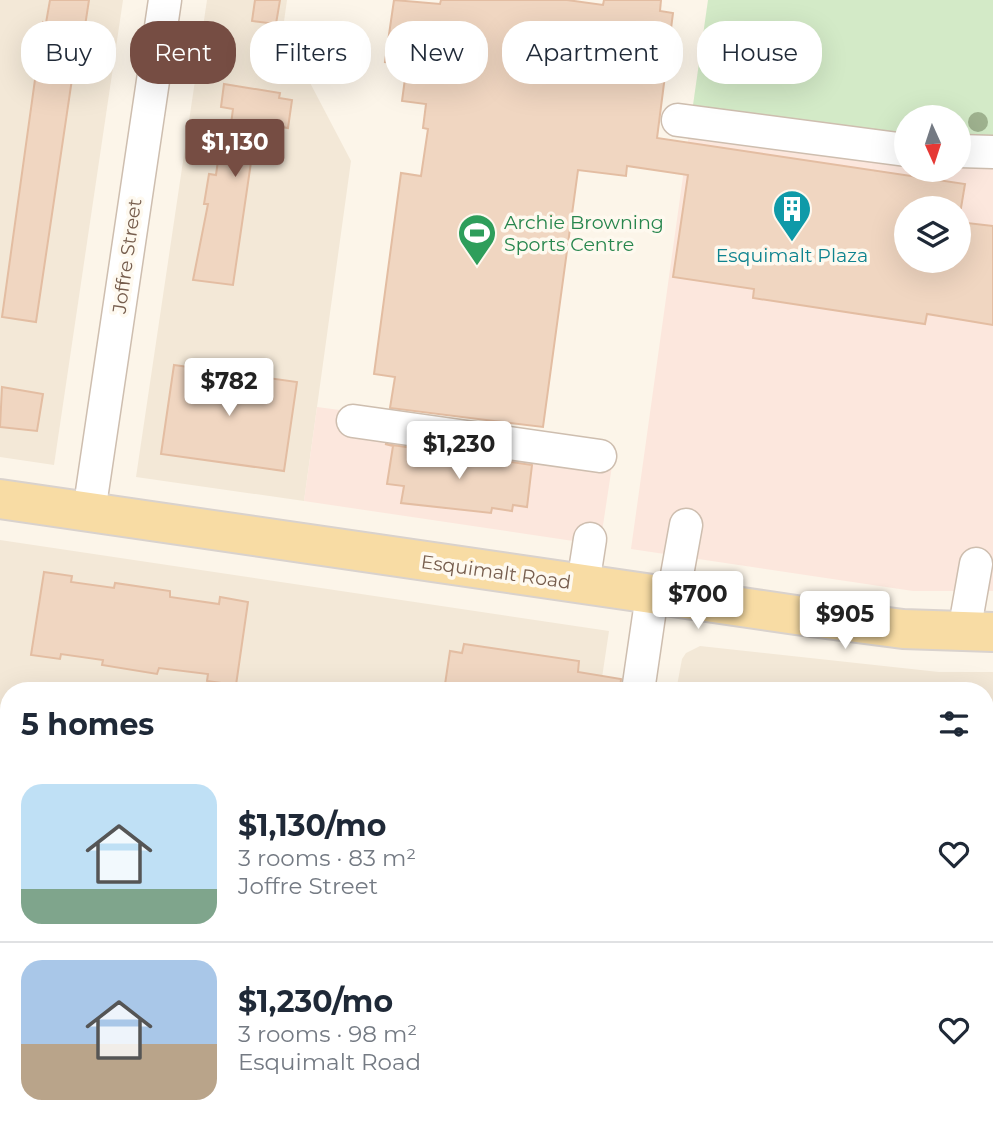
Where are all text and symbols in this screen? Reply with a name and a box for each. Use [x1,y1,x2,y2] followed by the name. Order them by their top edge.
[21,21,116,84] chip: Buy
[130,21,236,84] chip: Rent
[250,21,371,84] chip: Filters
[385,21,488,84] chip: New
[502,21,683,84] chip: Apartment
[697,21,822,84] chip: House
[894,105,971,182] north arrow
[894,105,971,273] map controls
[178,120,292,179] pin: $1,130
[201,128,269,156] text: $1,130
[771,188,813,243] building icon: Esquimalt Plaza
[894,196,971,273] button: layers
[107,197,146,316] street label: Joffre Street
[504,211,664,256] place label: Archie Browning Sports Centre
[456,212,498,267] sports icon: Archie Browning Sports Centre
[716,244,868,267] place label: Esquimalt Plaza
[188,358,270,418] pin: $782
[200,367,258,395] text: $782
[402,421,516,481] pin: $1,230
[423,430,495,458] text: $1,230
[419,550,573,594] street label: Esquimalt Road
[657,572,739,631] pin: $700
[668,580,728,608] text: $700
[804,592,886,651] pin: $905
[816,600,874,628] text: $905
[935,705,973,743] icon: filters
[21,706,154,743] text: 5 homes
[238,807,386,844] text: $1,130/mo
[77,812,161,896] icon: home
[935,835,973,873] icon: heart
[238,844,416,872] text: 3 rooms · 83 m²
[238,872,378,900] text: Joffre Street
[238,983,393,1020] text: $1,230/mo
[77,988,161,1072] icon: home
[935,1011,973,1049] icon: heart
[238,1020,417,1048] text: 3 rooms · 98 m²
[238,1048,421,1076] text: Esquimalt Road

